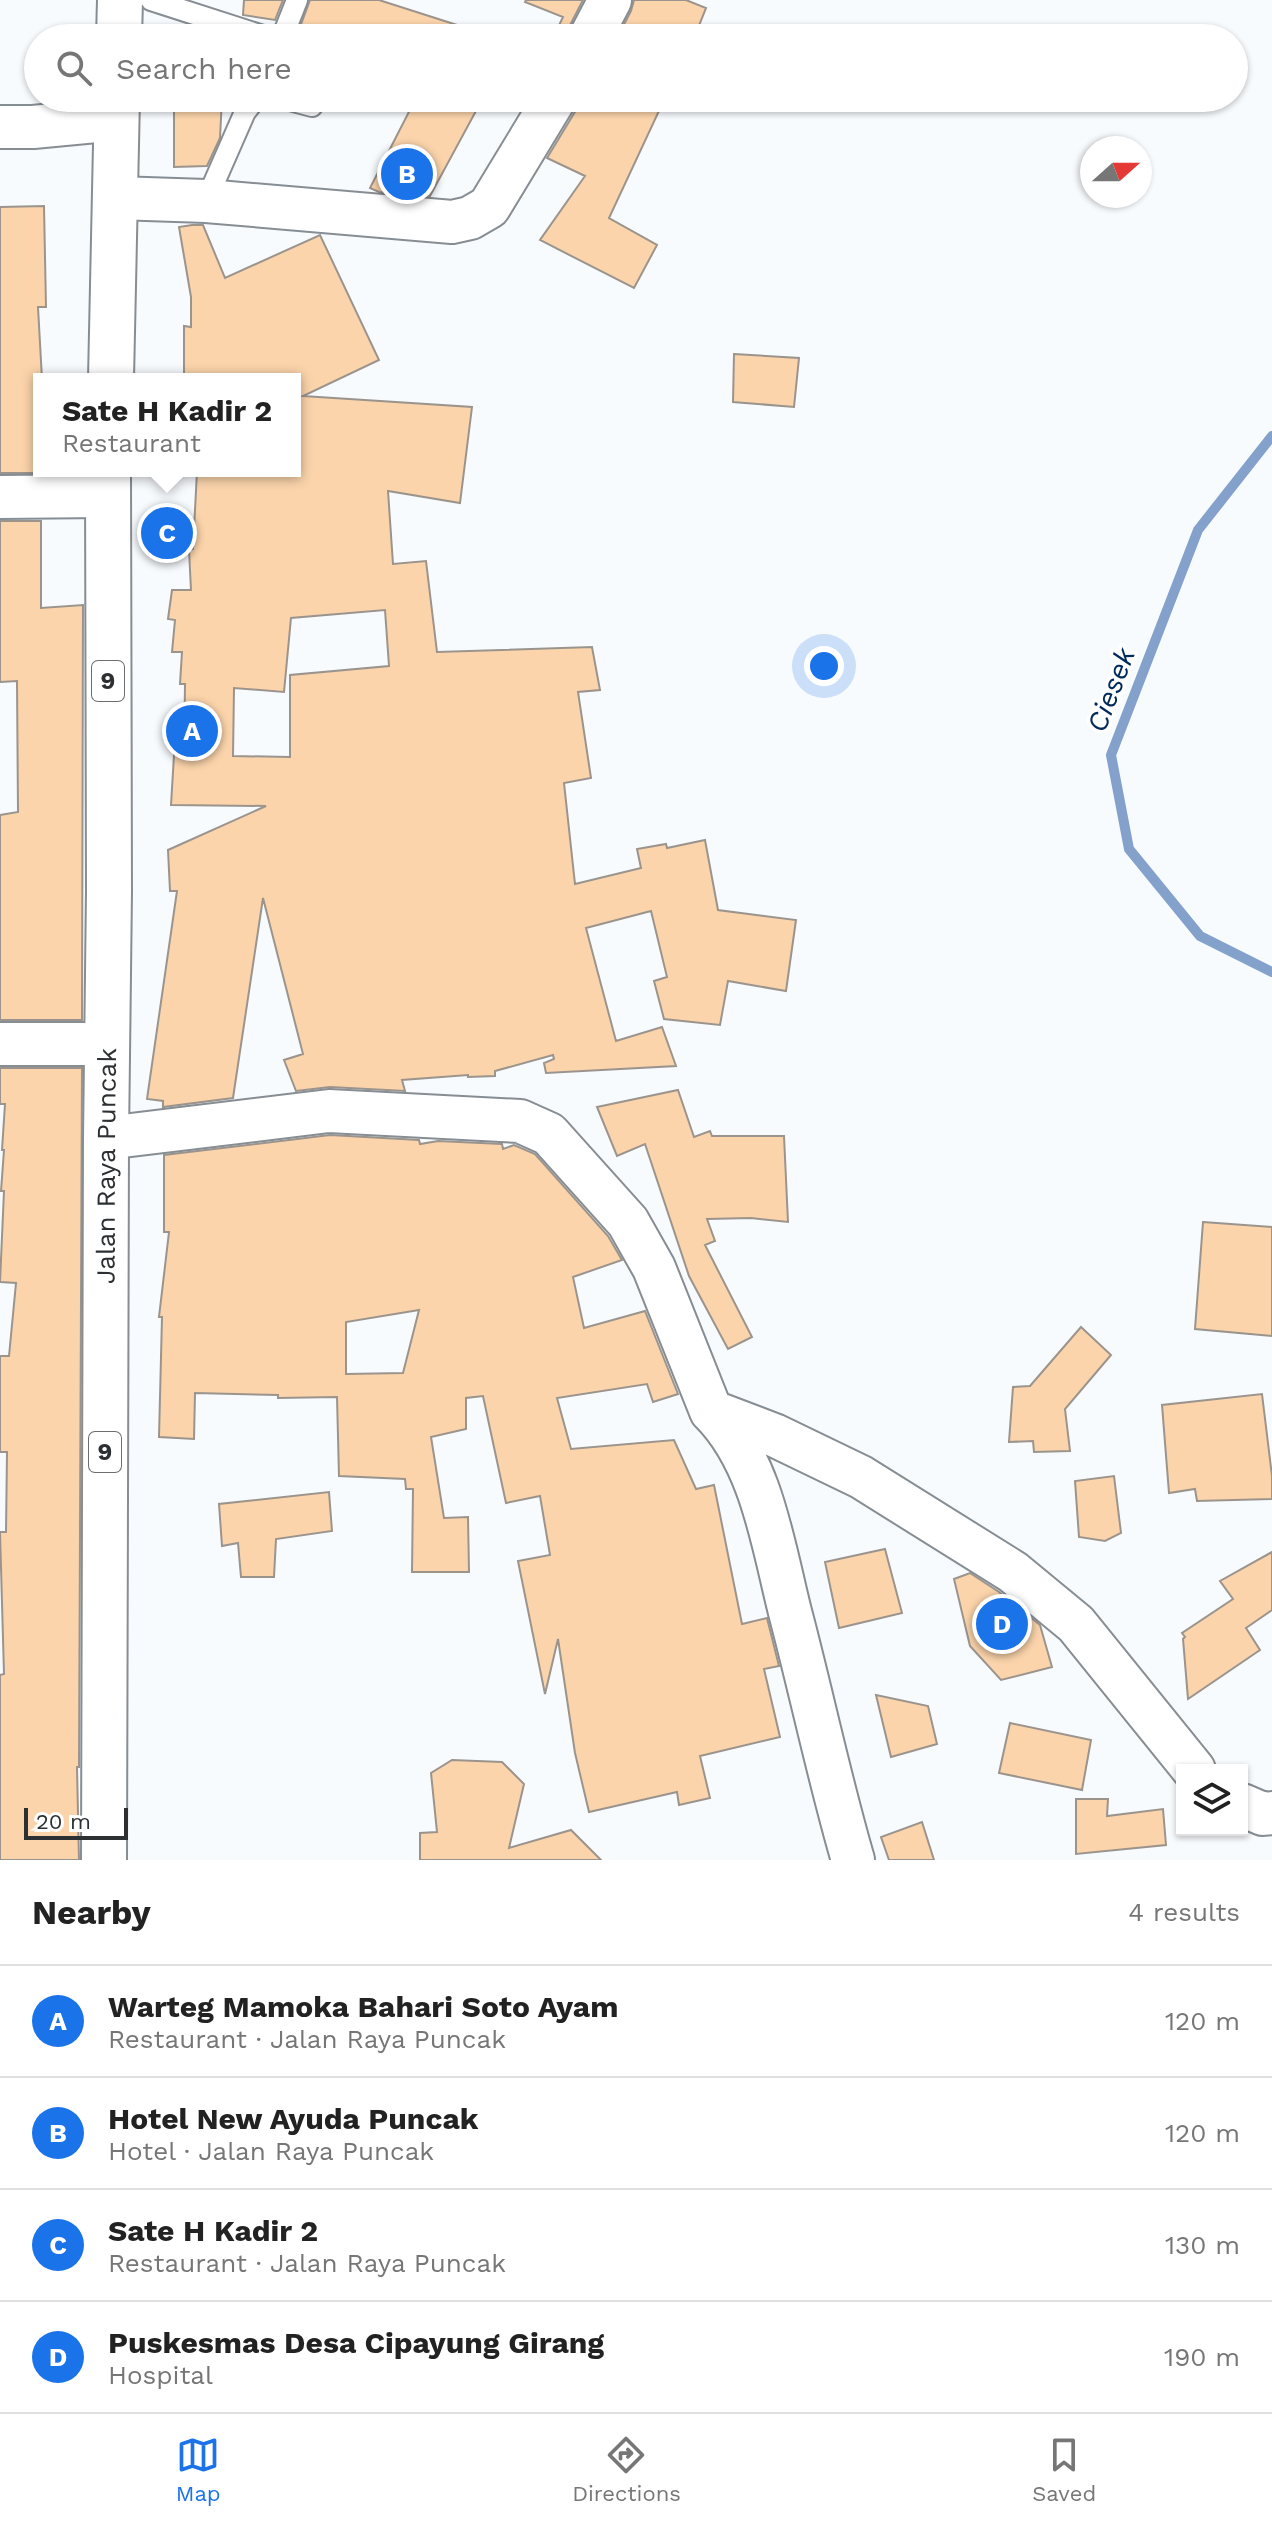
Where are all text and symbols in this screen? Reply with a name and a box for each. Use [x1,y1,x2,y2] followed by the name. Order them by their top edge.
[24,24,1248,112] search box
[52,46,96,90] icon: search
[116,51,292,86] text: Search here
[1080,136,1152,208] north arrow
[381,144,433,204] pin: B
[33,373,301,477] popup
[62,393,272,428] text: Sate H Kadir 2
[62,428,201,458] text: Restaurant
[141,503,193,563] pin: C
[1080,643,1142,737] water label: Ciesek
[804,646,844,686] your location
[92,661,124,701] road number: 9
[166,701,218,761] pin: A
[91,1048,122,1284] street label: Jalan Raya Puncak
[89,1432,121,1472] road number: 9
[976,1594,1028,1654] pin: D
[1176,1764,1248,1836] map controls
[1176,1764,1248,1836] button: layers
[24,1804,128,1840] scale bar
[36,1809,91,1834] text: 20 m
[32,1892,151,1932] text: Nearby
[1128,1897,1240,1927] text: 4 results
[108,1989,618,2024] text: Warteg Mamoka Bahari Soto Ayam
[49,2006,67,2036] text: A
[1165,2006,1240,2036] text: 120 m
[108,2024,506,2054] text: Restaurant · Jalan Raya Puncak
[108,2101,479,2136] text: Hotel New Ayuda Puncak
[49,2118,67,2148] text: B
[1165,2118,1240,2148] text: 120 m
[108,2136,434,2166] text: Hotel · Jalan Raya Puncak
[108,2213,318,2248] text: Sate H Kadir 2
[49,2230,67,2260] text: C
[1165,2230,1240,2260] text: 130 m
[108,2248,506,2278] text: Restaurant · Jalan Raya Puncak
[108,2325,604,2360] text: Puskesmas Desa Cipayung Girang
[49,2342,67,2372] text: D
[1164,2342,1240,2372] text: 190 m
[108,2360,213,2390] text: Hospital
[176,2433,221,2506] tab: Map
[572,2433,681,2506] tab: Directions
[1032,2433,1096,2506] tab: Saved

